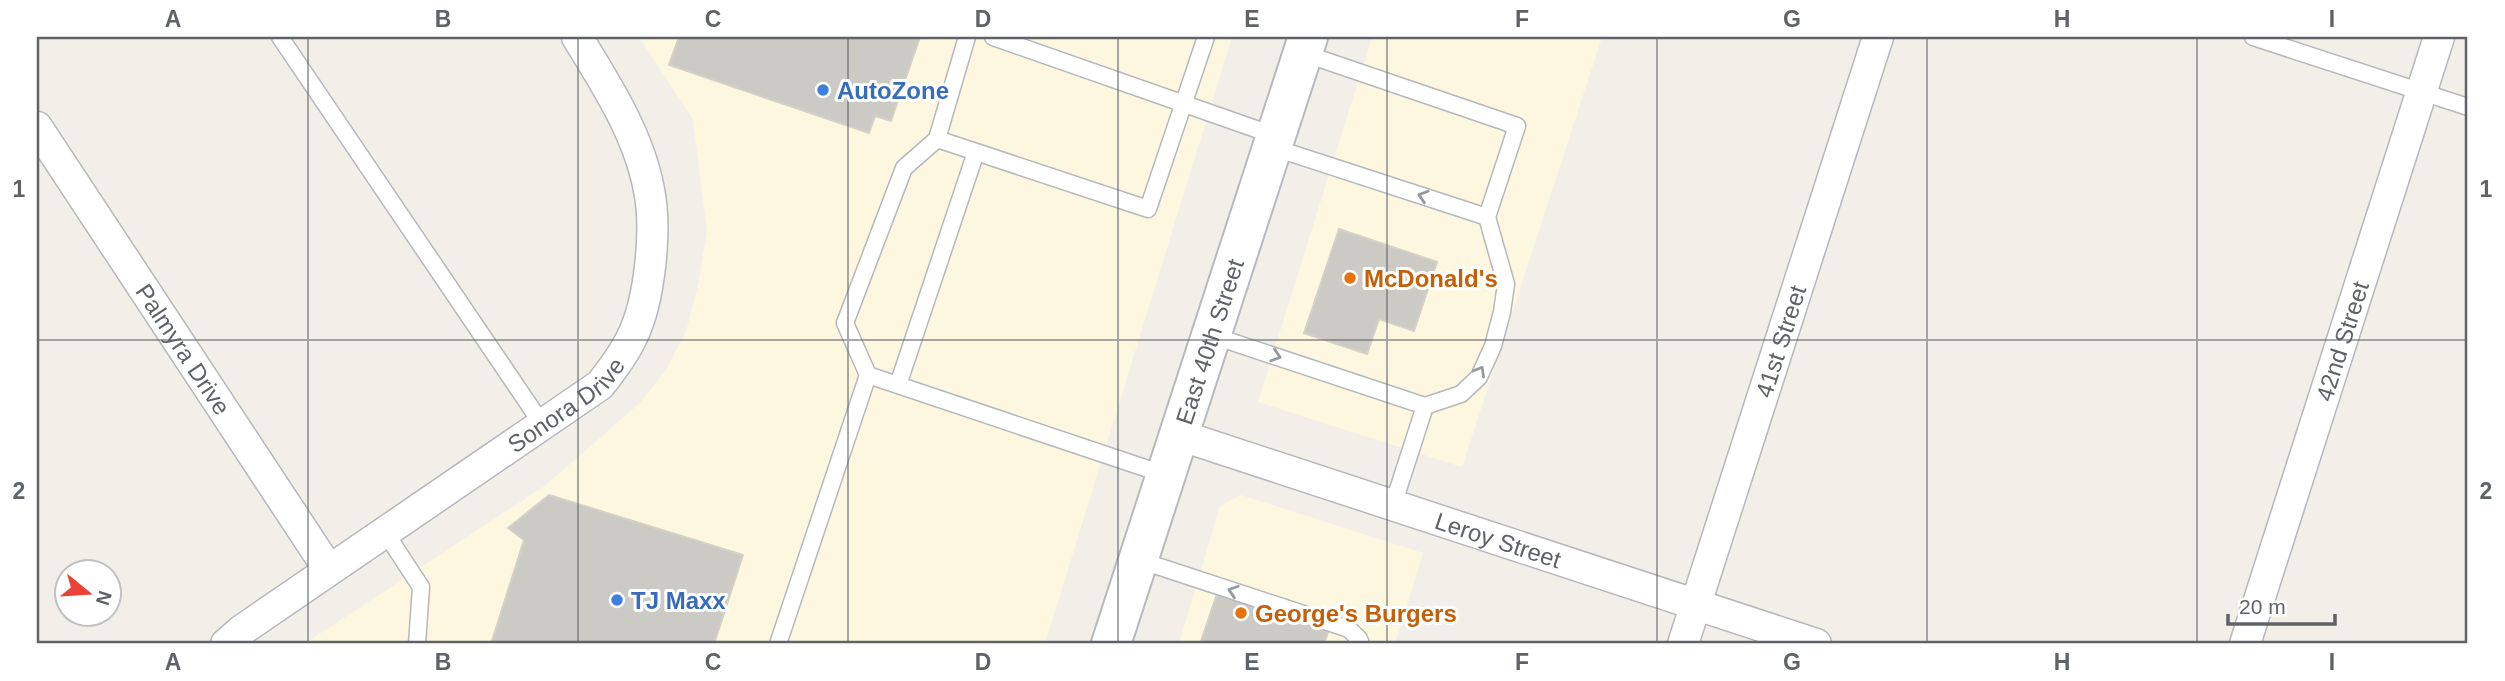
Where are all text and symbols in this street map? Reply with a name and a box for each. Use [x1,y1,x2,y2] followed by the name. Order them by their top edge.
[165,6,181,32] text: A
[435,6,451,32] text: B
[705,6,721,32] text: C
[975,6,991,32] text: D
[1244,6,1260,32] text: E
[1515,6,1529,32] text: F
[1783,6,1801,32] text: G
[2054,6,2070,32] text: H
[2329,6,2335,32] text: I
[837,77,949,104] place label: AutoZone
[815,82,831,98] marker: AutoZone
[13,176,26,202] text: 1
[2480,176,2493,202] text: 1
[1417,190,1429,204] one-way arrow
[1170,255,1249,428] street label: East 40th Street
[1364,265,1498,292] place label: McDonald's
[1342,270,1358,286] marker: McDonald's
[2310,278,2374,404] street label: 42nd Street
[131,279,236,419] street label: Palmyra Drive
[1750,282,1811,401] street label: 41st Street
[1269,348,1282,362] one-way arrow
[502,352,630,458] street label: Sonora Drive
[1472,365,1485,378] one-way arrow
[13,478,25,504] text: 2
[2480,478,2492,504] text: 2
[1432,507,1565,573] street label: Leroy Street
[52,558,122,628] north arrow
[2228,583,2335,627] scale bar
[1227,585,1239,599] one-way arrow
[631,587,726,614] place label: TJ Maxx
[92,588,116,608] text: N
[609,592,625,608] marker: TJ Maxx
[2239,595,2286,618] text: 20 m
[1255,600,1457,627] place label: George's Burgers
[1233,605,1249,621] marker: George's Burgers
[165,649,181,675] text: A
[435,649,451,675] text: B
[705,649,721,675] text: C
[975,649,991,675] text: D
[1244,649,1260,675] text: E
[1515,649,1529,675] text: F
[1783,649,1801,675] text: G
[2054,649,2070,675] text: H
[2329,649,2335,675] text: I

